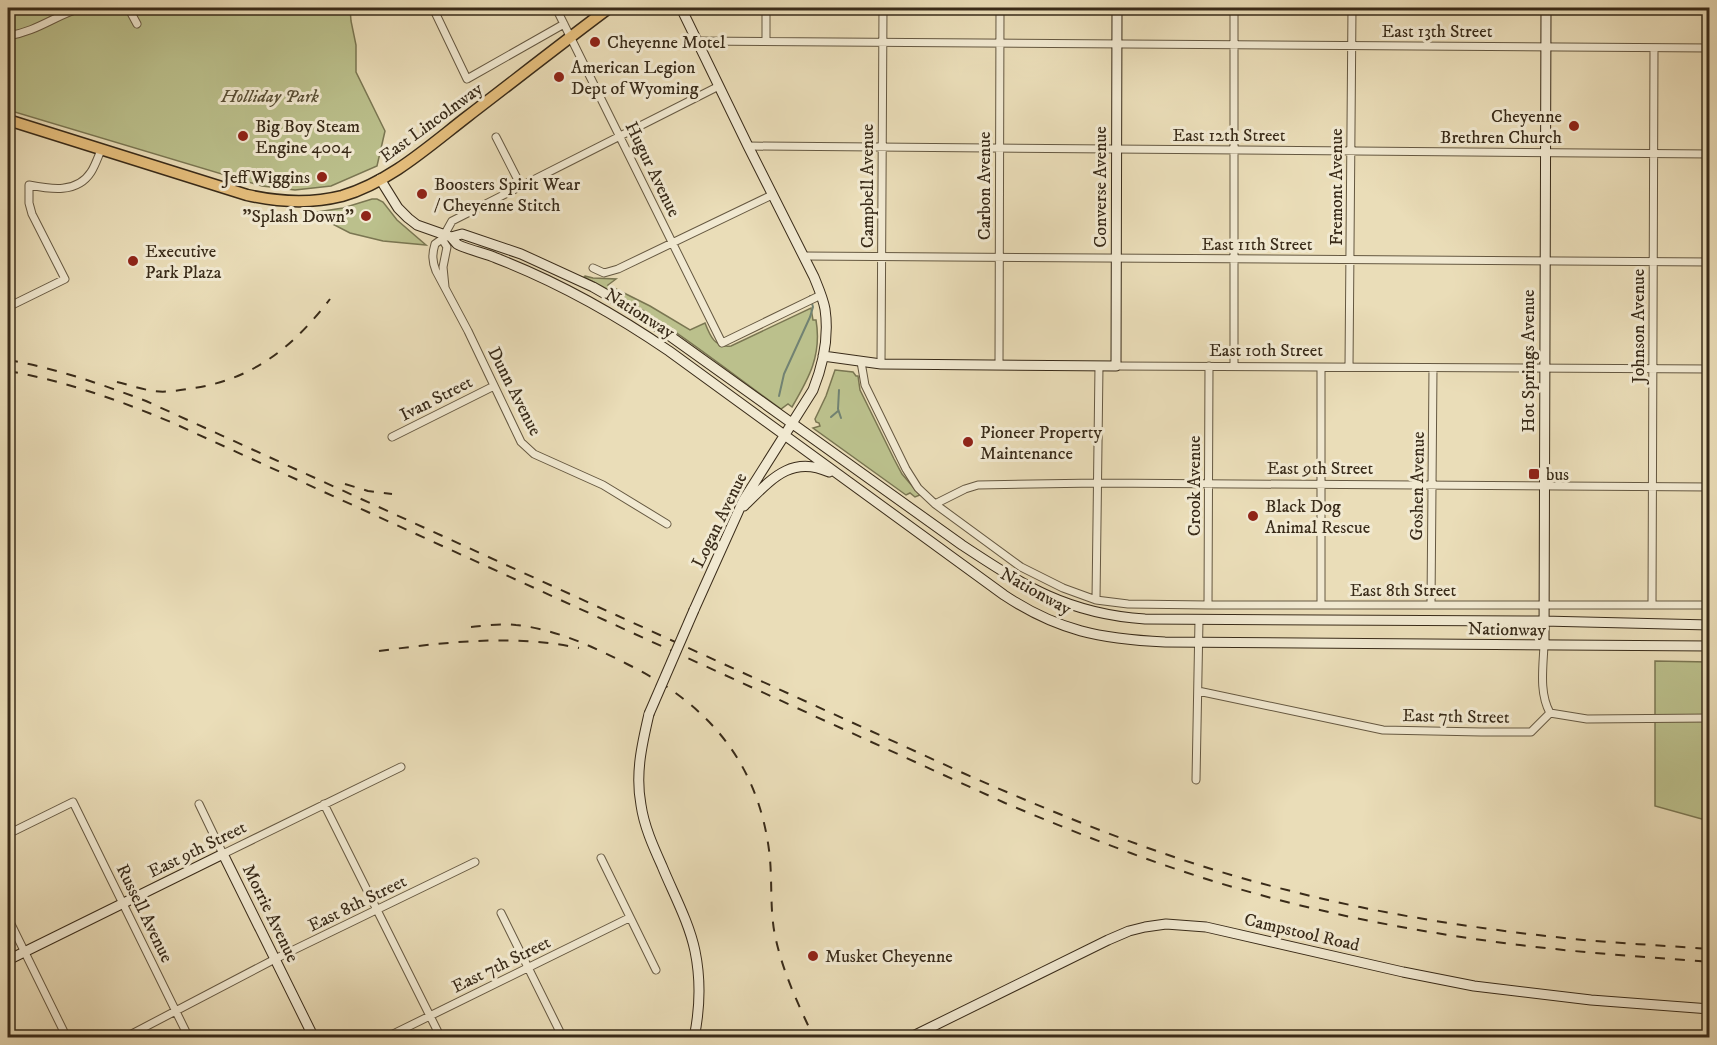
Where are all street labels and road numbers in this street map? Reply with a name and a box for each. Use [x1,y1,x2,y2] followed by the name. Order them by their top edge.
[1382,21,1493,43] street label: East 13th Street
[376,78,488,167] street label: East Lincolnway
[620,118,685,221] street label: Hugur Avenue
[857,124,879,248] street label: Campbell Avenue
[1172,125,1286,147] street label: East 12th Street
[1090,126,1112,248] street label: Converse Avenue
[1326,128,1348,246] street label: Fremont Avenue
[974,132,996,240] street label: Carbon Avenue
[1202,234,1313,256] street label: East 11th Street
[1628,269,1650,385] street label: Johnson Avenue
[601,284,679,344] street label: Nationway
[1518,290,1540,432] street label: Hot Springs Avenue
[1209,340,1323,362] street label: East 10th Street
[482,343,546,440] street label: Dunn Avenue
[396,371,477,427] street label: Ivan Street
[1406,431,1430,541] street label: Goshen Avenue
[1184,436,1206,536] street label: Crook Avenue
[1267,458,1374,480] street label: East 9th Street
[687,469,752,572] street label: Logan Avenue
[996,563,1075,621] street label: Nationway
[1350,580,1457,602] street label: East 8th Street
[1468,618,1547,642] street label: Nationway
[1402,705,1510,729] street label: East 7th Street
[145,817,250,883] street label: East 9th Street
[111,861,177,966] street label: Russell Avenue
[237,861,303,966] street label: Morrie Avenue
[305,871,410,937] street label: East 8th Street
[1242,909,1362,957] street label: Campstool Road
[448,931,555,998] street label: East 7th Street

